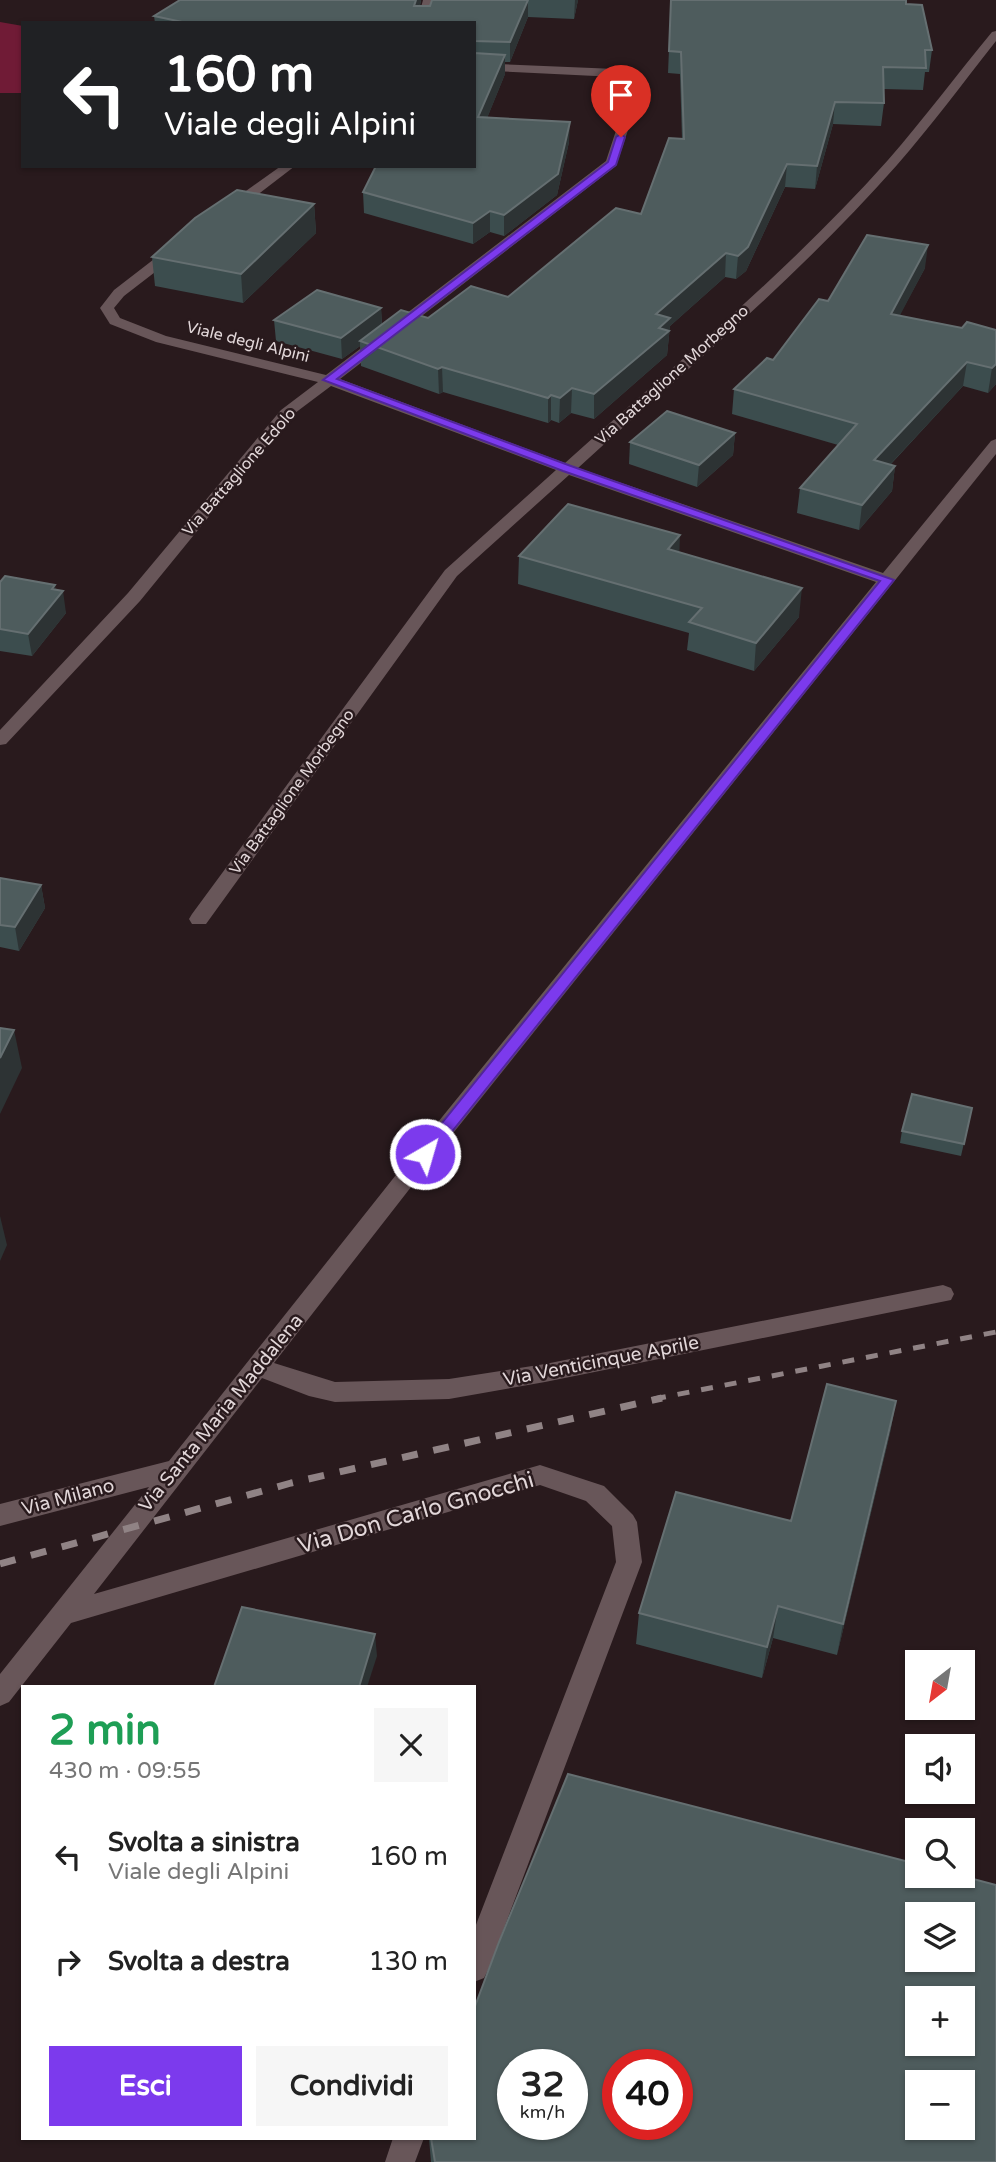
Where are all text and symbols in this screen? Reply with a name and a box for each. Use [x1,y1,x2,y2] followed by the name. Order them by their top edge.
[164,46,314,105] text: 160 m
[49,49,140,140] icon: left
[591,65,651,137] pin
[602,76,640,114] icon: arrive
[164,106,416,144] text: Viale degli Alpini
[591,301,753,449] street label: Via Battaglione Morbegno
[184,317,312,367] street label: Viale degli Alpini
[178,404,300,540] street label: Via Battaglione Edolo
[225,705,359,879] street label: Via Battaglione Morbegno
[388,1117,462,1191] position arrow
[134,1310,308,1516] street label: Via Santa Maria Maddalena
[501,1331,701,1391] street label: Via Venticinque Aprile
[295,1466,537,1560] street label: Via Don Carlo Gnocchi
[19,1474,117,1520] street label: Via Milano
[905,1650,975,1720] north arrow
[905,1650,975,2140] map controls
[49,1705,161,1756] text: 2 min
[374,1708,448,1782] button: close
[905,1734,975,1804] button: sound
[49,1757,201,1785] text: 430 m · 09:55
[905,1818,975,1888] button: search
[108,1827,300,1858] text: Svolta a sinistra
[49,1838,87,1876] icon: left
[368,1841,448,1872] text: 160 m
[108,1858,289,1886] text: Viale degli Alpini
[905,1902,975,1972] button: layers
[49,1943,87,1981] icon: right
[108,1946,290,1977] text: Svolta a destra
[368,1946,448,1977] text: 130 m
[905,1986,975,2056] button: +
[49,2046,242,2126] button: Esci
[256,2046,448,2126] button: Condividi
[602,2049,693,2140] speed limit sign: 40
[521,2064,564,2106] text: 32
[905,2070,975,2140] button: −
[520,2101,565,2123] text: km/h

